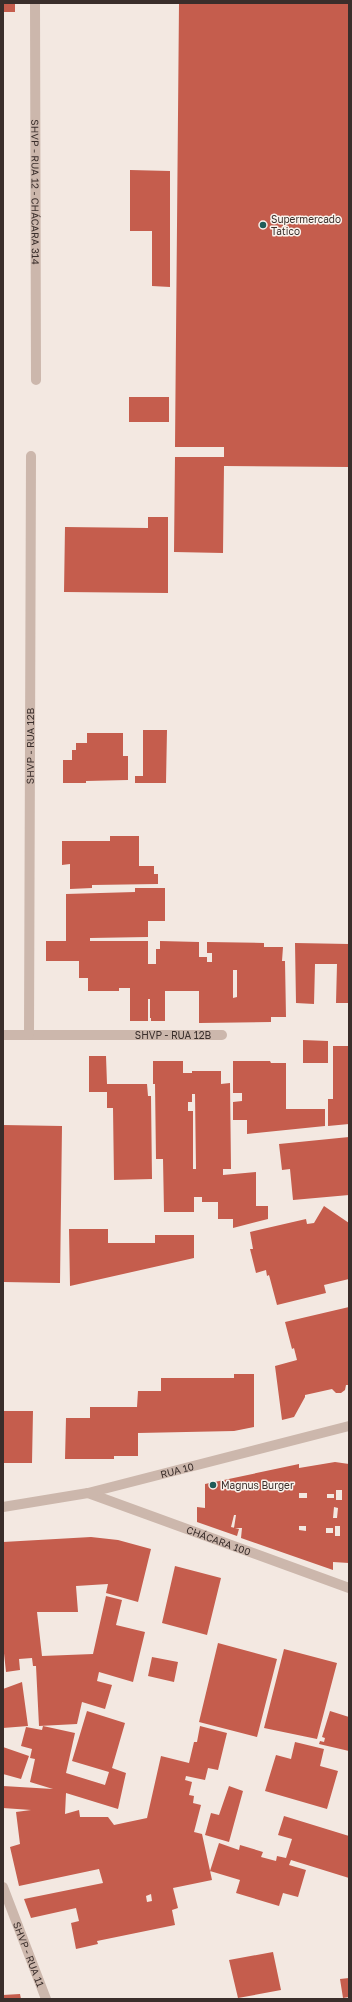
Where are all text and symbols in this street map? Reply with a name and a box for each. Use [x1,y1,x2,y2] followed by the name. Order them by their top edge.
[29,119,42,265] street label: SHVP - RUA 12 - CHÁCARA 314
[271,213,341,237] place label: Supermercado Tatico
[258,220,268,230] marker: Supermercado Tatico
[24,707,36,784] street label: SHVP - RUA 12B
[135,1029,211,1041] street label: SHVP - RUA 12B
[159,1460,195,1480] street label: RUA 10
[221,1479,294,1491] place label: Magnus Burger
[208,1480,218,1490] marker: Magnus Burger
[185,1523,252,1558] street label: CHÁCARA 100
[11,1920,47,1989] street label: SHVP - RUA 11

